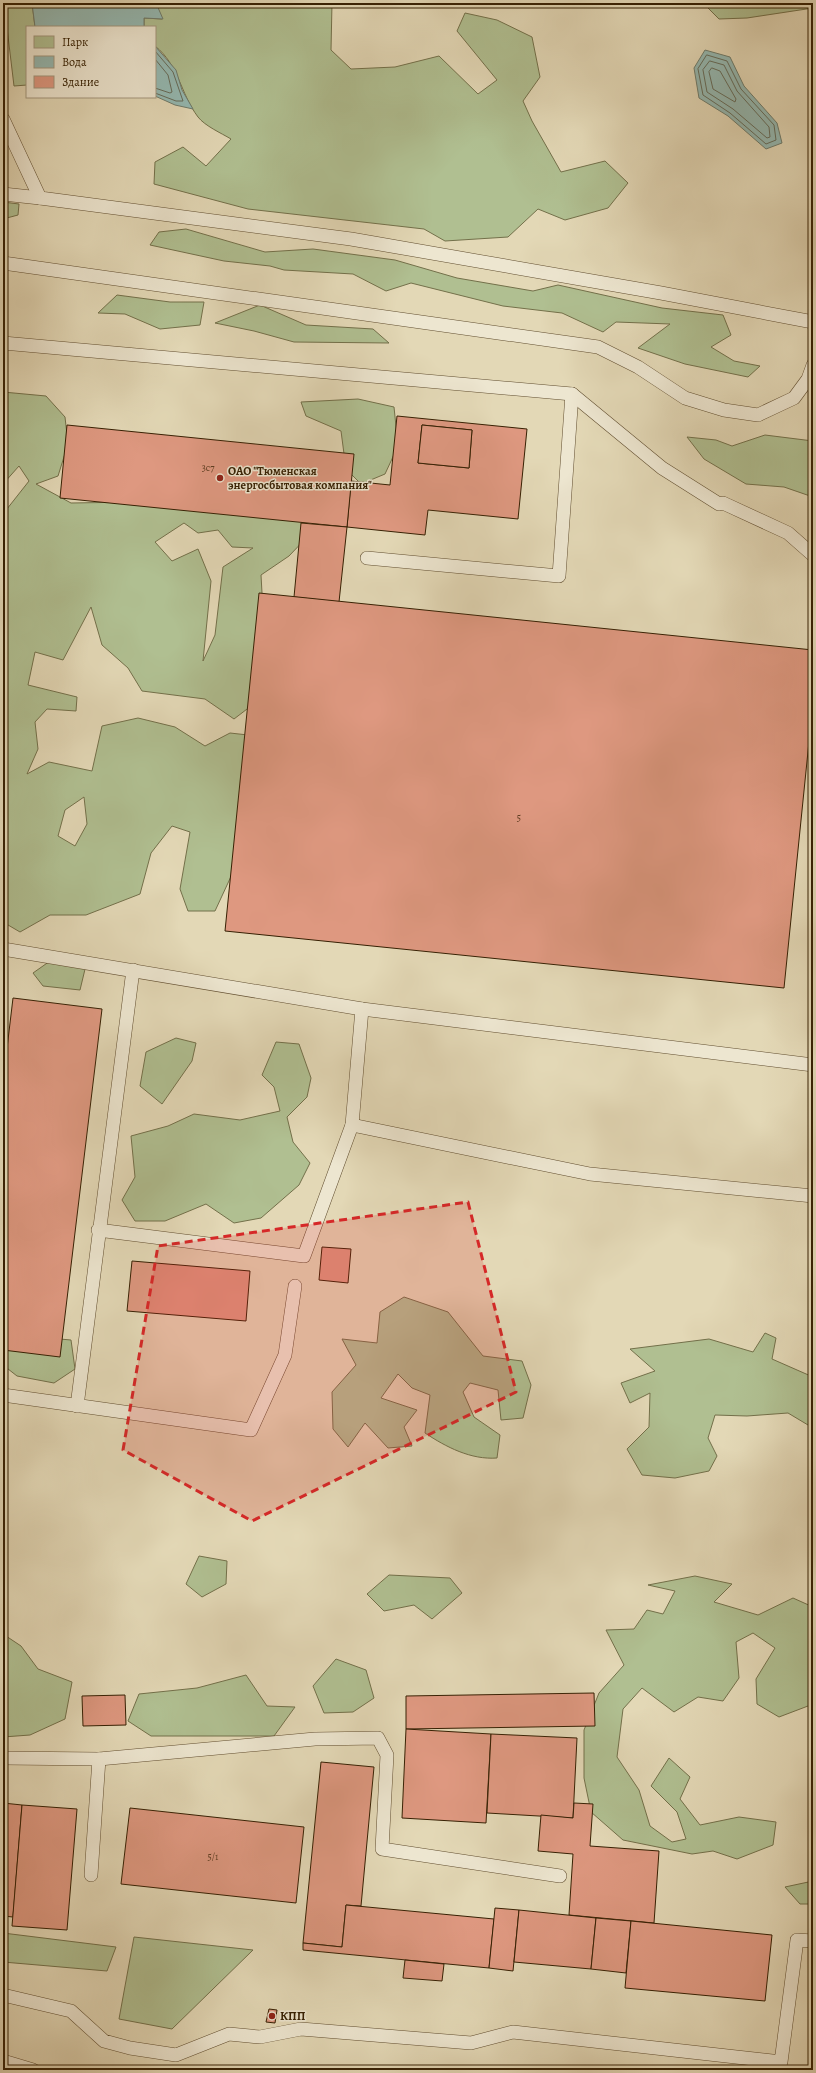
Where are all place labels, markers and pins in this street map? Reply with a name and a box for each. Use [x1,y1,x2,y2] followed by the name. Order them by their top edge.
[228,463,372,493] place label: ОАО "Тюменская энергосбытовая компания"
[215,473,225,483] marker: ОАО "Тюменская энергосбытовая компания"
[280,2008,306,2024] place label: КПП
[267,2011,277,2021] marker: КПП

